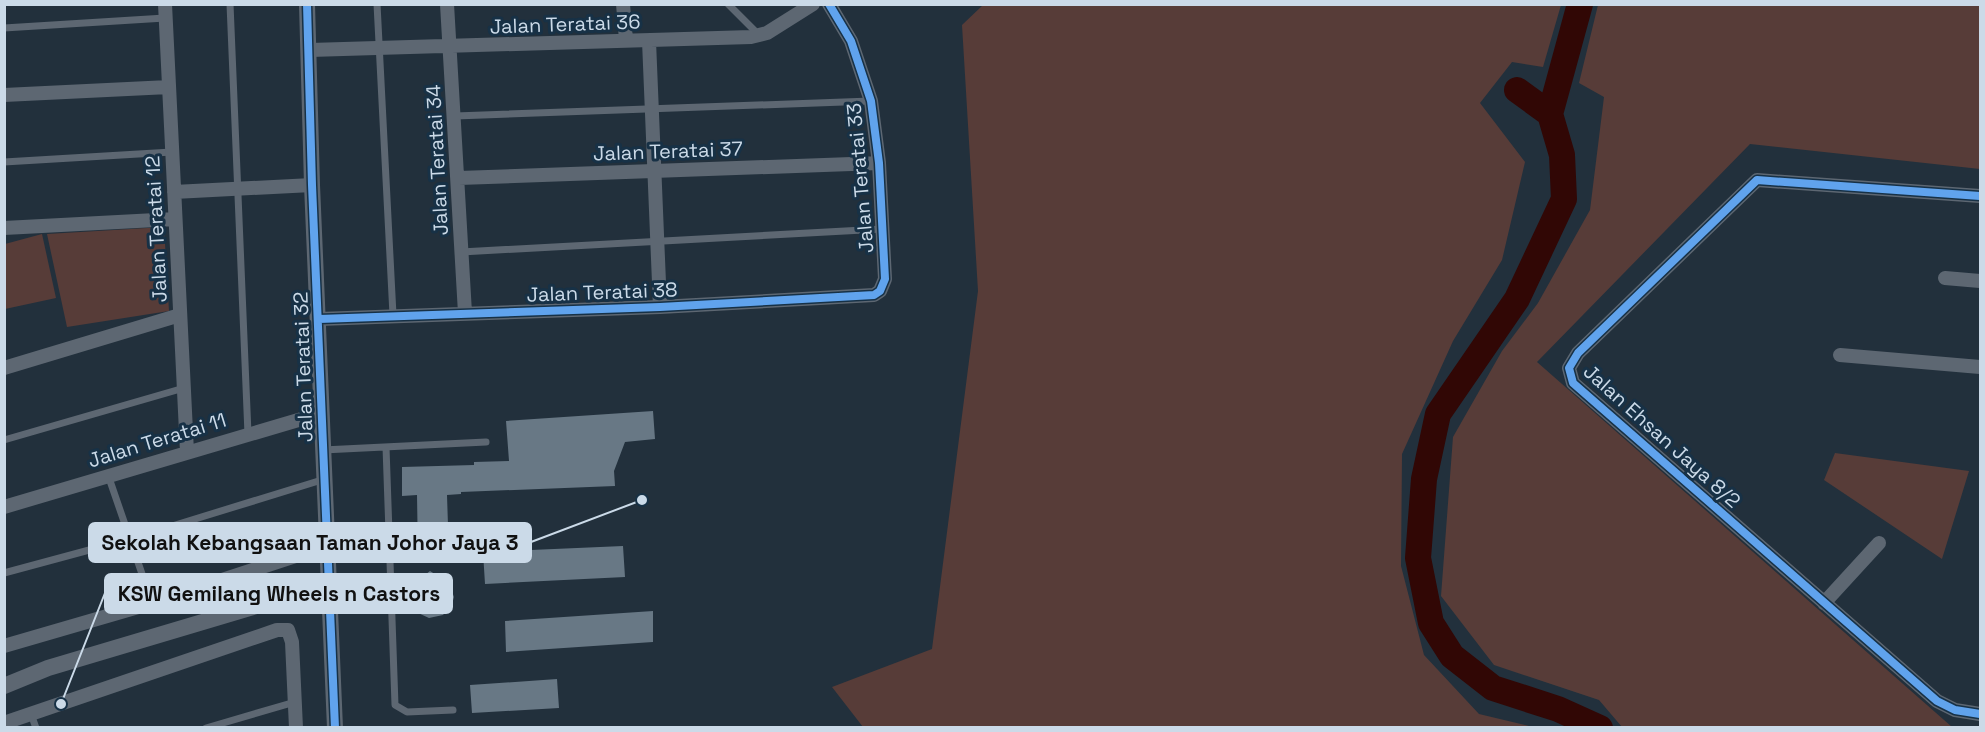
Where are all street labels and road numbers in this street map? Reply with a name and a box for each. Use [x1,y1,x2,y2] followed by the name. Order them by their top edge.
[489,8,641,40] street label: Jalan Teratai 36
[420,84,454,236] street label: Jalan Teratai 34
[840,102,880,254] street label: Jalan Teratai 33
[593,135,743,167] street label: Jalan Teratai 37
[139,155,173,303] street label: Jalan Teratai 12
[526,276,678,308] street label: Jalan Teratai 38
[287,291,319,443] street label: Jalan Teratai 32
[1578,358,1746,514] street label: Jalan Ehsan Jaya 8/2
[85,407,229,473] street label: Jalan Teratai 11

